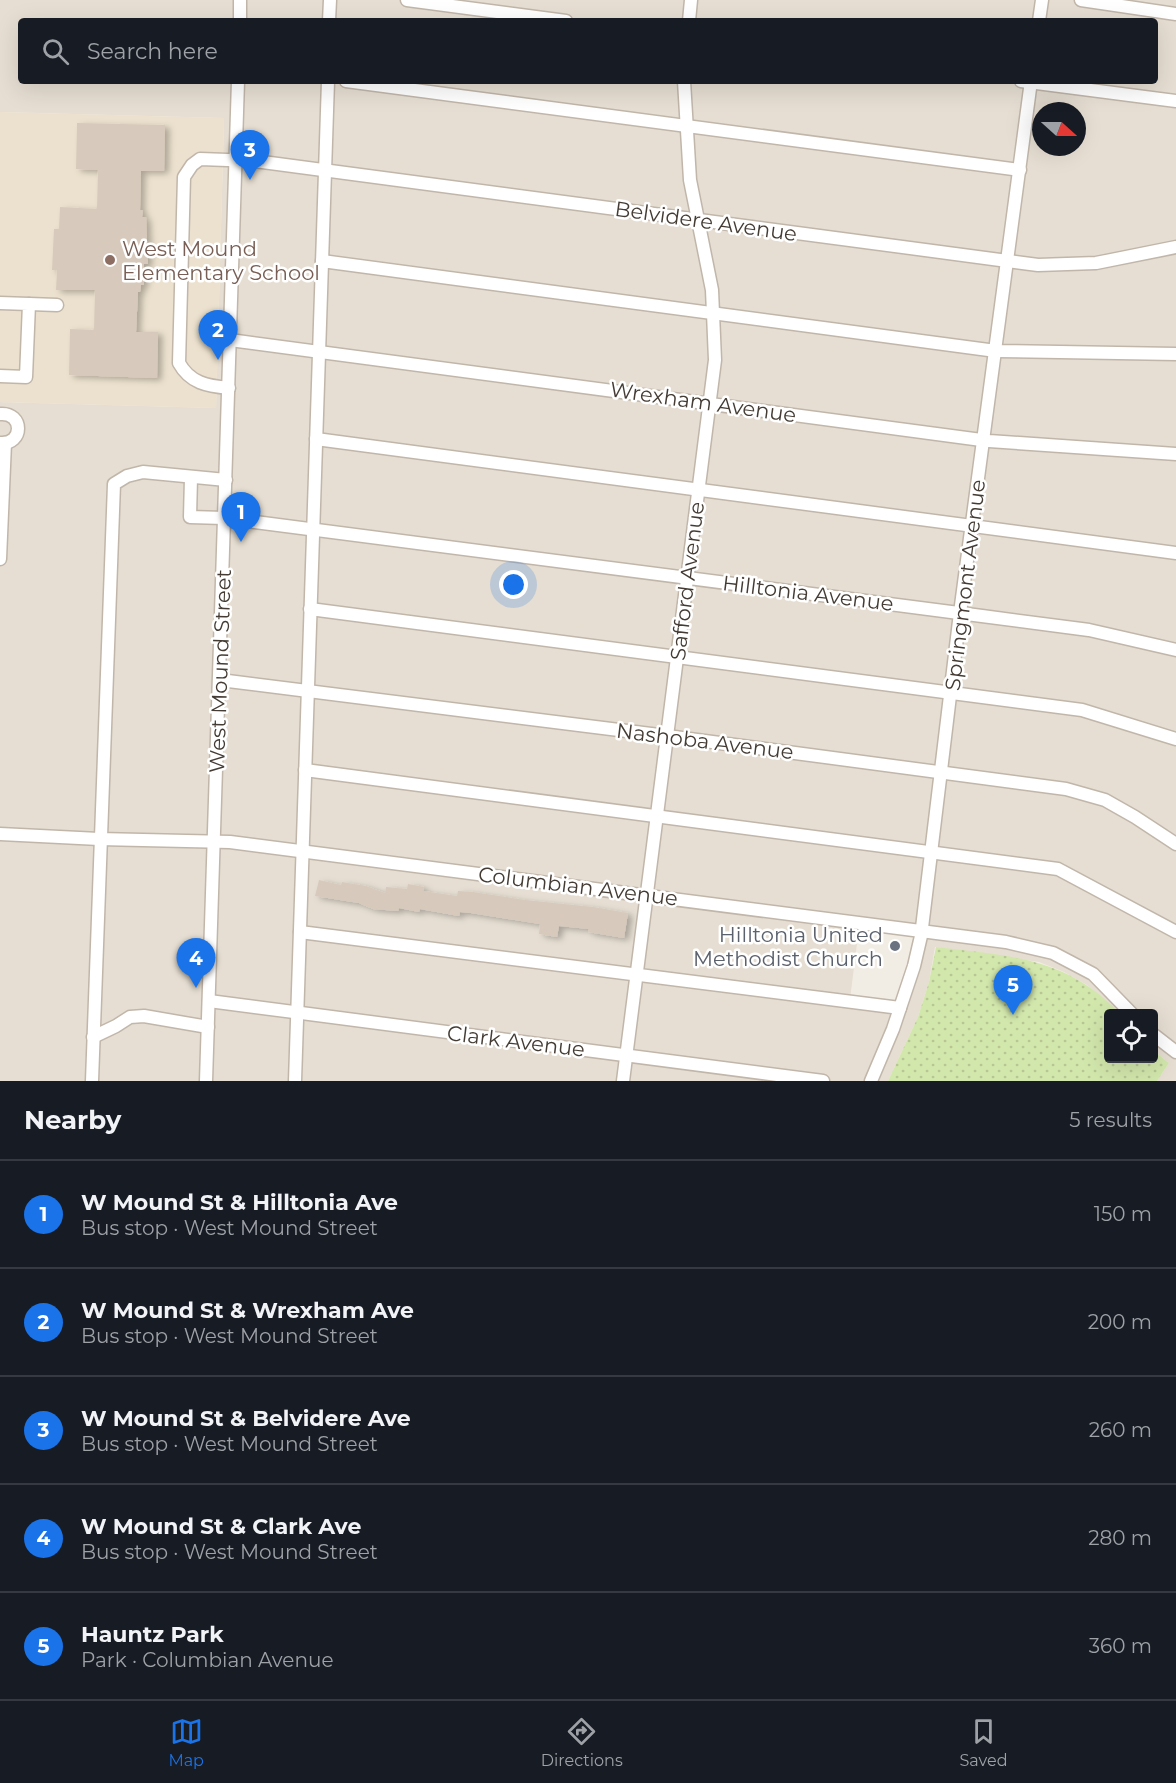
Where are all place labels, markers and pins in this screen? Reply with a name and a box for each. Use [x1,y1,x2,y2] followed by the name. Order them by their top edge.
[230,130,270,180] pin: 3
[122,236,320,285] place label: West Mound Elementary School
[103,253,117,267] marker: West Mound Elementary School
[198,310,238,360] pin: 2
[222,492,260,542] pin: 1
[693,922,883,971] place label: Hilltonia United Methodist Church
[176,938,216,988] pin: 4
[888,939,902,953] marker: Hilltonia United Methodist Church
[994,966,1032,1015] pin: 5

